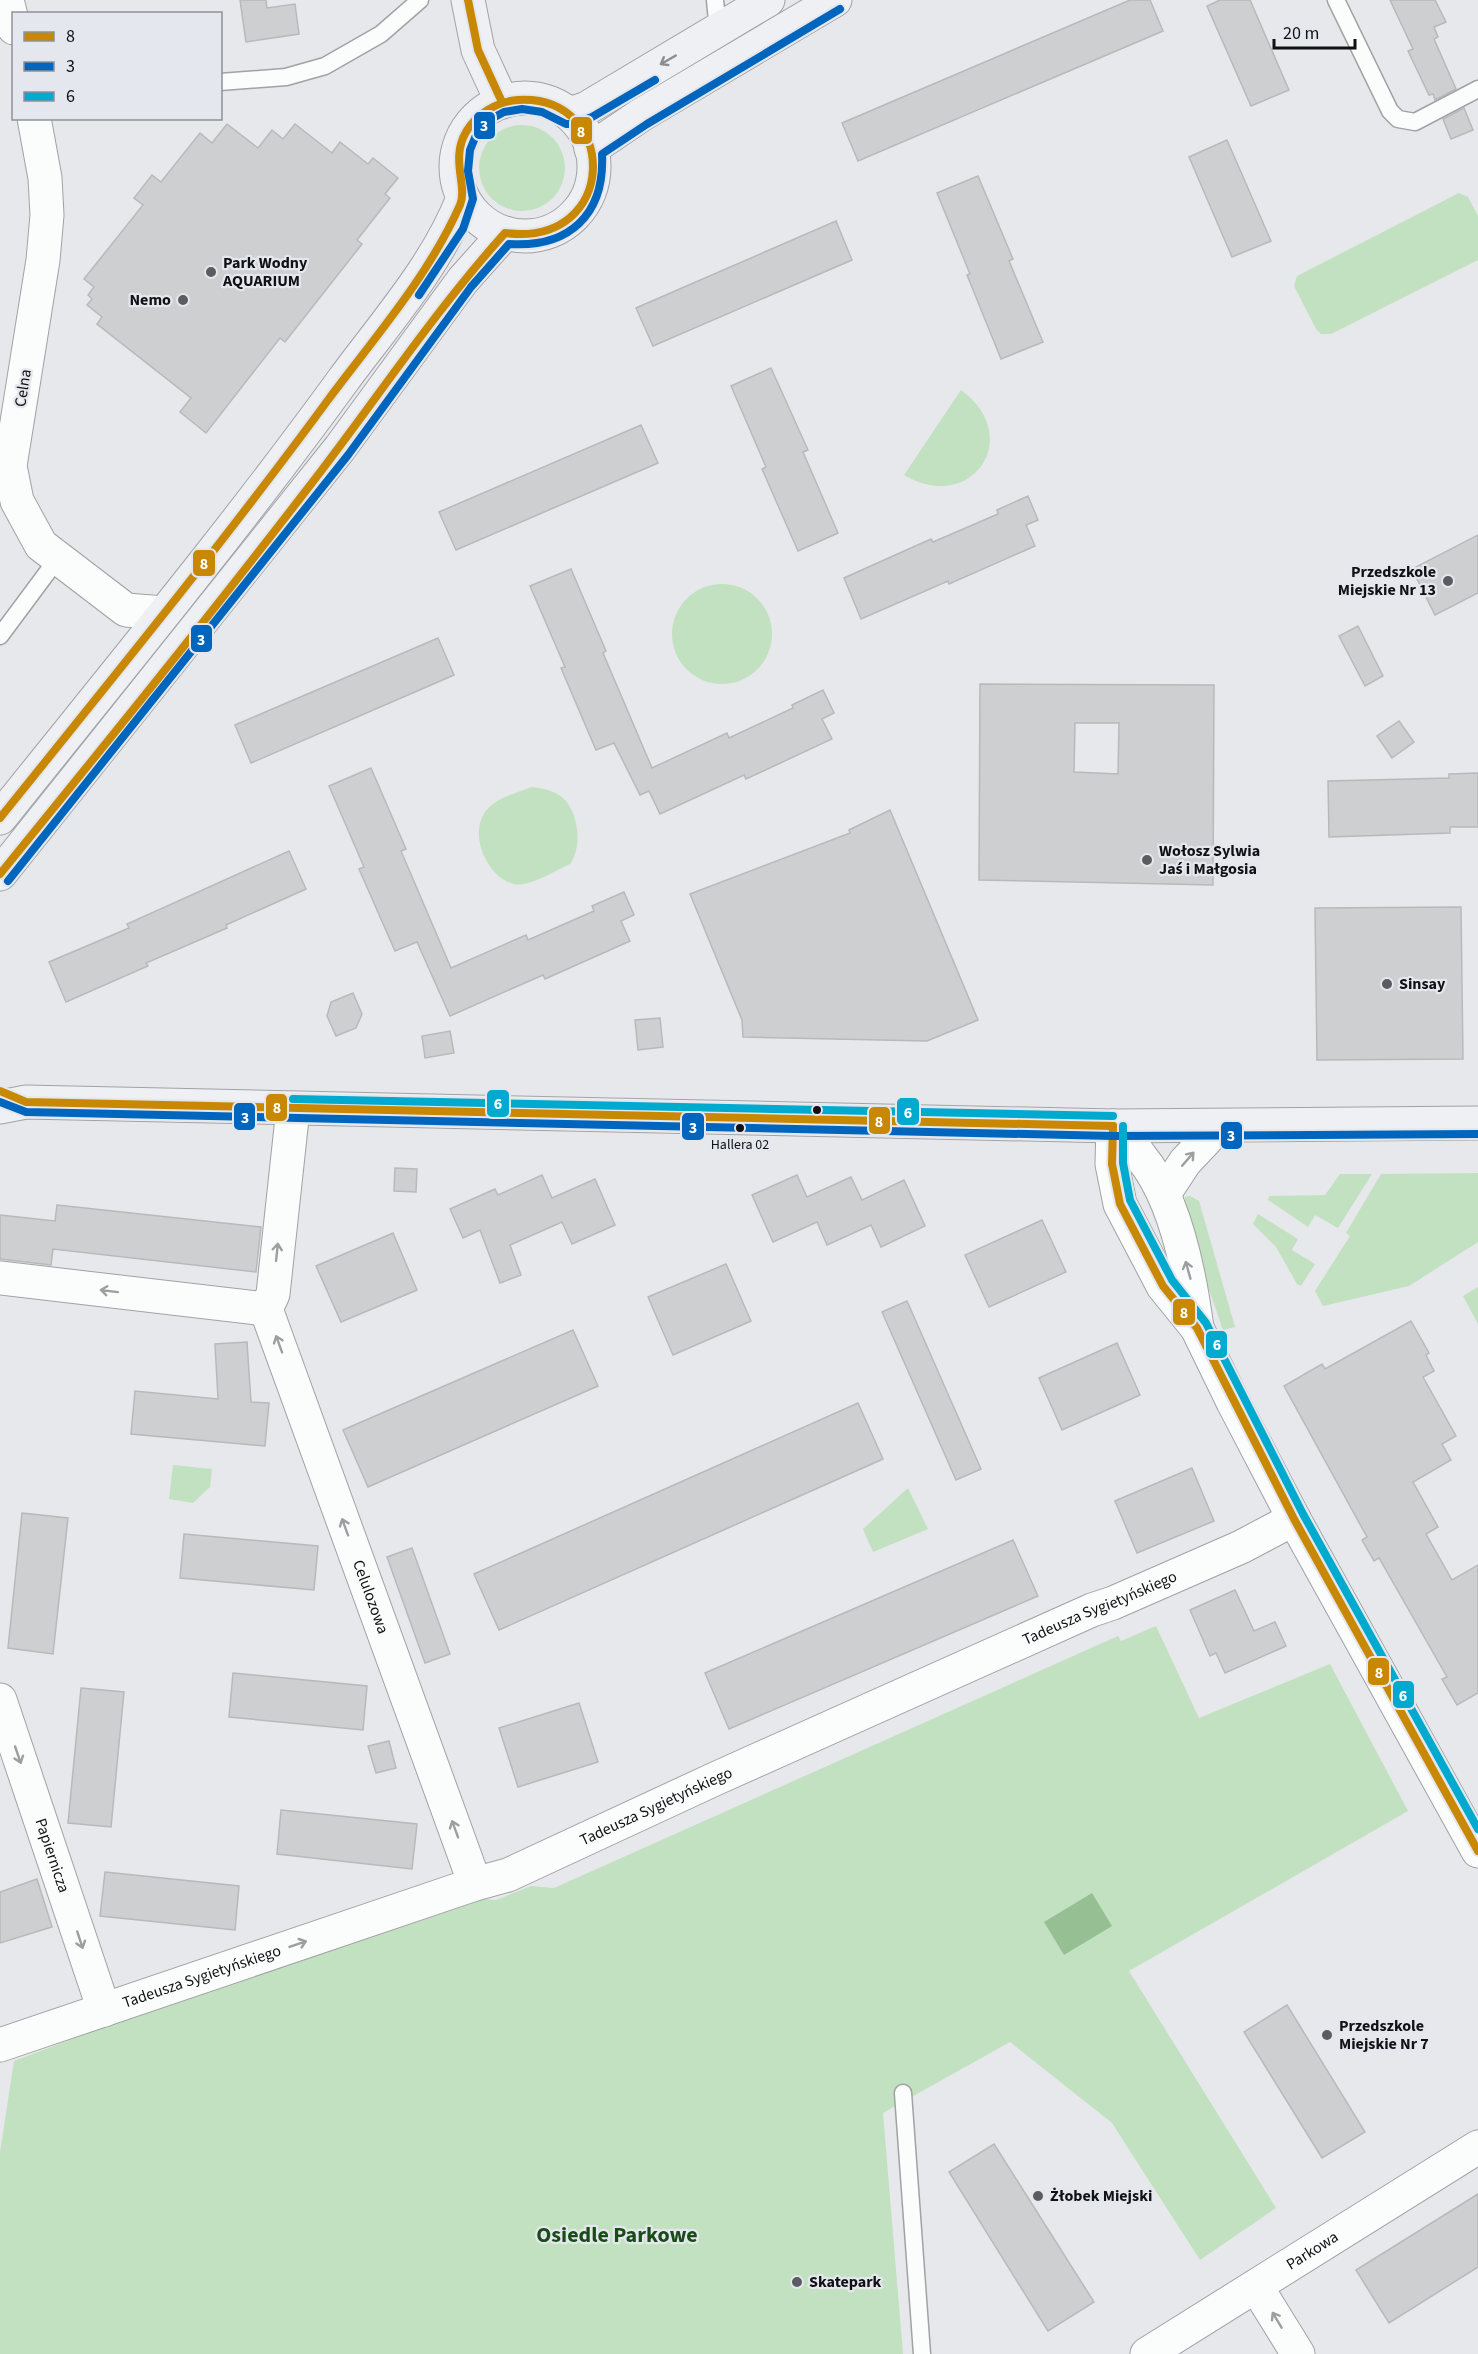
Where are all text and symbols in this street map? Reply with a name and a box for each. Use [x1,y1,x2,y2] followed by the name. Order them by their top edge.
[12,12,222,120] legend
[1274,12,1355,50] scale bar
[1283,21,1319,46] text: 20 m
[66,24,75,49] text: 8
[66,54,75,79] text: 3
[660,55,677,67] one-way arrow
[66,84,75,109] text: 6
[473,111,496,140] line badge: 3
[480,115,488,137] text: 3
[570,116,593,145] line badge: 8
[577,121,585,143] text: 8
[222,252,308,292] place label: Park Wodny AQUARIUM
[204,265,218,279] marker: Park Wodny AQUARIUM
[129,289,171,311] place label: Nemo
[176,293,190,307] marker: Nemo
[9,368,37,408] street label: Celna
[192,549,216,577] line badge: 8
[200,553,208,575] text: 8
[1338,561,1436,601] place label: Przedszkole Miejskie Nr 13
[1441,574,1455,588] marker: Przedszkole Miejskie Nr 13
[190,624,213,653] line badge: 3
[197,629,205,651] text: 3
[1159,840,1260,880] place label: Wołosz Sylwia Jaś i Małgosia
[1140,853,1154,867] marker: Wołosz Sylwia Jaś i Małgosia
[1399,973,1446,995] place label: Sinsay
[1380,977,1394,991] marker: Sinsay
[486,1089,510,1118] line badge: 6
[265,1093,288,1122] line badge: 8
[494,1093,502,1115] text: 6
[273,1097,281,1119] text: 8
[896,1097,920,1126] line badge: 6
[233,1102,256,1131] line badge: 3
[904,1102,912,1124] text: 6
[811,1104,823,1116] unlabelled marker
[868,1106,891,1135] line badge: 8
[241,1107,249,1129] text: 3
[875,1111,883,1133] text: 8
[681,1112,705,1141] line badge: 3
[689,1117,697,1139] text: 3
[1220,1121,1243,1150] line badge: 3
[734,1122,746,1134] marker: Hallera 02
[1227,1125,1235,1147] text: 3
[711,1135,769,1155] place label: Hallera 02
[1181,1151,1195,1167] one-way arrow
[272,1243,283,1263] one-way arrow
[1182,1261,1193,1280] one-way arrow
[100,1285,120,1296] one-way arrow
[1172,1298,1196,1326] line badge: 8
[1180,1302,1188,1324] text: 8
[1205,1330,1228,1359] line badge: 6
[1213,1334,1221,1356] text: 6
[272,1335,283,1354] one-way arrow
[339,1518,350,1537] one-way arrow
[347,1557,394,1637] street label: Celulozowa
[1019,1565,1180,1651] street label: Tadeusza Sygietyńskiego
[1367,1657,1390,1686] line badge: 8
[1375,1662,1383,1684] text: 8
[1392,1680,1415,1709] line badge: 6
[1399,1685,1407,1707] text: 6
[14,1745,25,1764] one-way arrow
[576,1762,736,1851] street label: Tadeusza Sygietyńskiego
[29,1815,75,1896] street label: Papiernicza
[448,1820,459,1839] one-way arrow
[76,1930,87,1949] one-way arrow
[288,1937,307,1948] one-way arrow
[120,1940,284,2014] street label: Tadeusza Sygietyńskiego
[1339,2015,1429,2055] place label: Przedszkole Miejskie Nr 7
[1320,2028,1334,2042] marker: Przedszkole Miejskie Nr 7
[1050,2185,1152,2207] place label: Żłobek Miejski
[1031,2189,1045,2203] marker: Żłobek Miejski
[536,2219,698,2251] district label: Osiedle Parkowe
[1282,2226,1343,2275] street label: Parkowa
[809,2271,882,2293] place label: Skatepark
[790,2275,804,2289] marker: Skatepark
[1271,2312,1283,2329] one-way arrow

